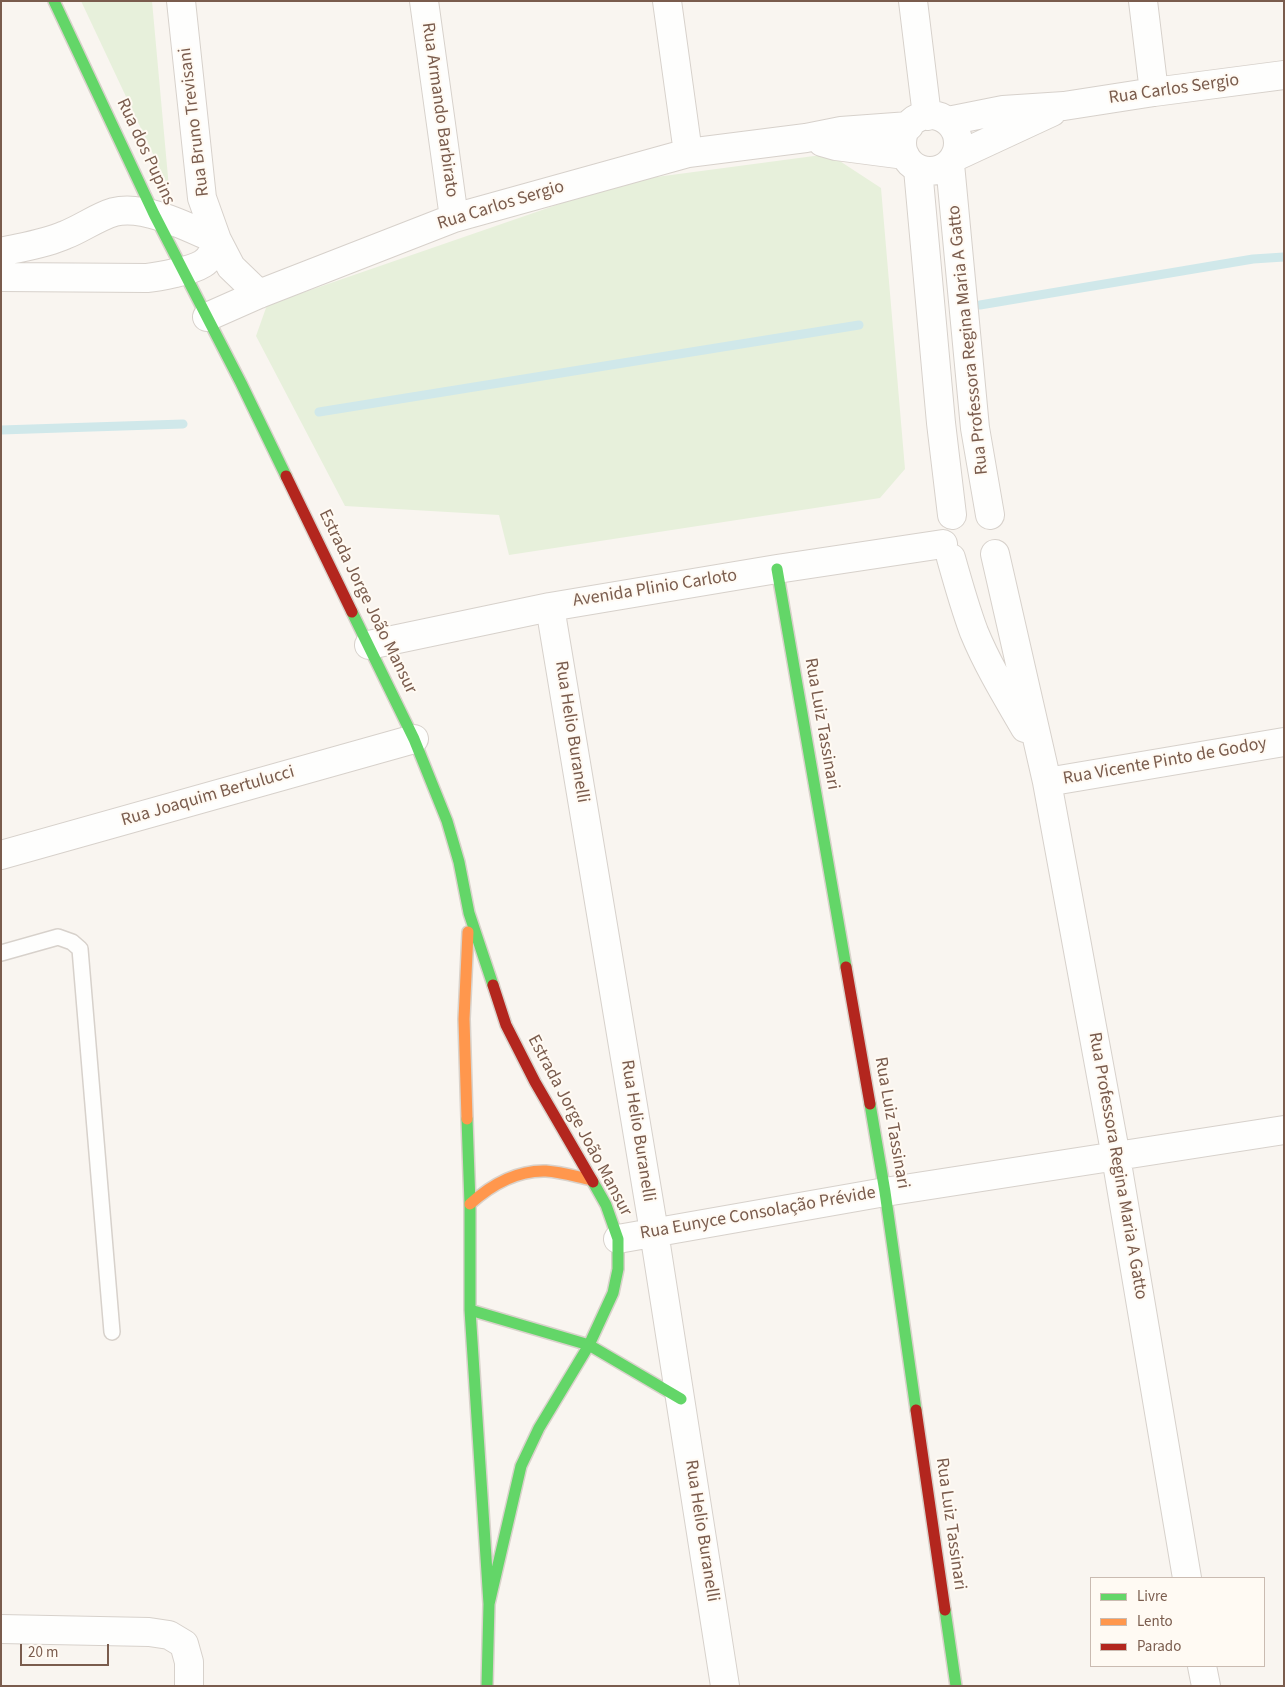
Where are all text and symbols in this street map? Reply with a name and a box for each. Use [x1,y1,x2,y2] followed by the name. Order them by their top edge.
[416,21,462,199] street label: Rua Armando Barbirato
[175,46,215,198] street label: Rua Bruno Trevisani
[1107,70,1241,110] street label: Rua Carlos Sergio
[111,95,179,209] street label: Rua dos Pupins
[435,176,567,236] street label: Rua Carlos Sergio
[944,204,994,476] street label: Rua Professora Regina Maria A Gatto
[313,506,421,698] street label: Estrada Jorge João Mansur
[571,565,739,613] street label: Avenida Plinio Carloto
[799,657,843,791] street label: Rua Luiz Tassinari
[549,659,593,805] street label: Rua Helio Buranelli
[1061,733,1269,791] street label: Rua Vicente Pinto de Godoy
[119,762,297,832] street label: Rua Joaquim Bertulucci
[1083,1031,1151,1301] street label: Rua Professora Regina Maria A Gatto
[522,1032,636,1220] street label: Estrada Jorge João Mansur
[869,1056,913,1190] street label: Rua Luiz Tassinari
[615,1058,659,1204] street label: Rua Helio Buranelli
[639,1183,877,1245] street label: Rua Eunyce Consolação Prévide
[930,1457,970,1591] street label: Rua Luiz Tassinari
[679,1458,723,1604] street label: Rua Helio Buranelli
[1090,1577,1265,1667] legend
[1137,1586,1167,1607] text: Livre
[1137,1611,1173,1632] text: Lento
[22,1634,111,1666] scale bar
[1137,1636,1181,1657] text: Parado
[28,1642,58,1663] text: 20 m

